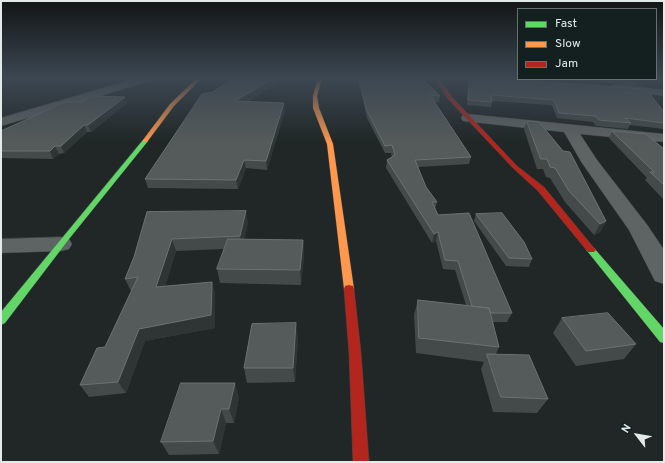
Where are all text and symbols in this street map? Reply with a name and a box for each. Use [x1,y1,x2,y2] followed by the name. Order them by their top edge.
[517,8,657,80] legend
[555,16,577,32] text: Fast
[555,36,581,52] text: Slow
[555,56,578,72] text: Jam
[617,415,657,455] north arrow
[619,422,635,436] text: N

